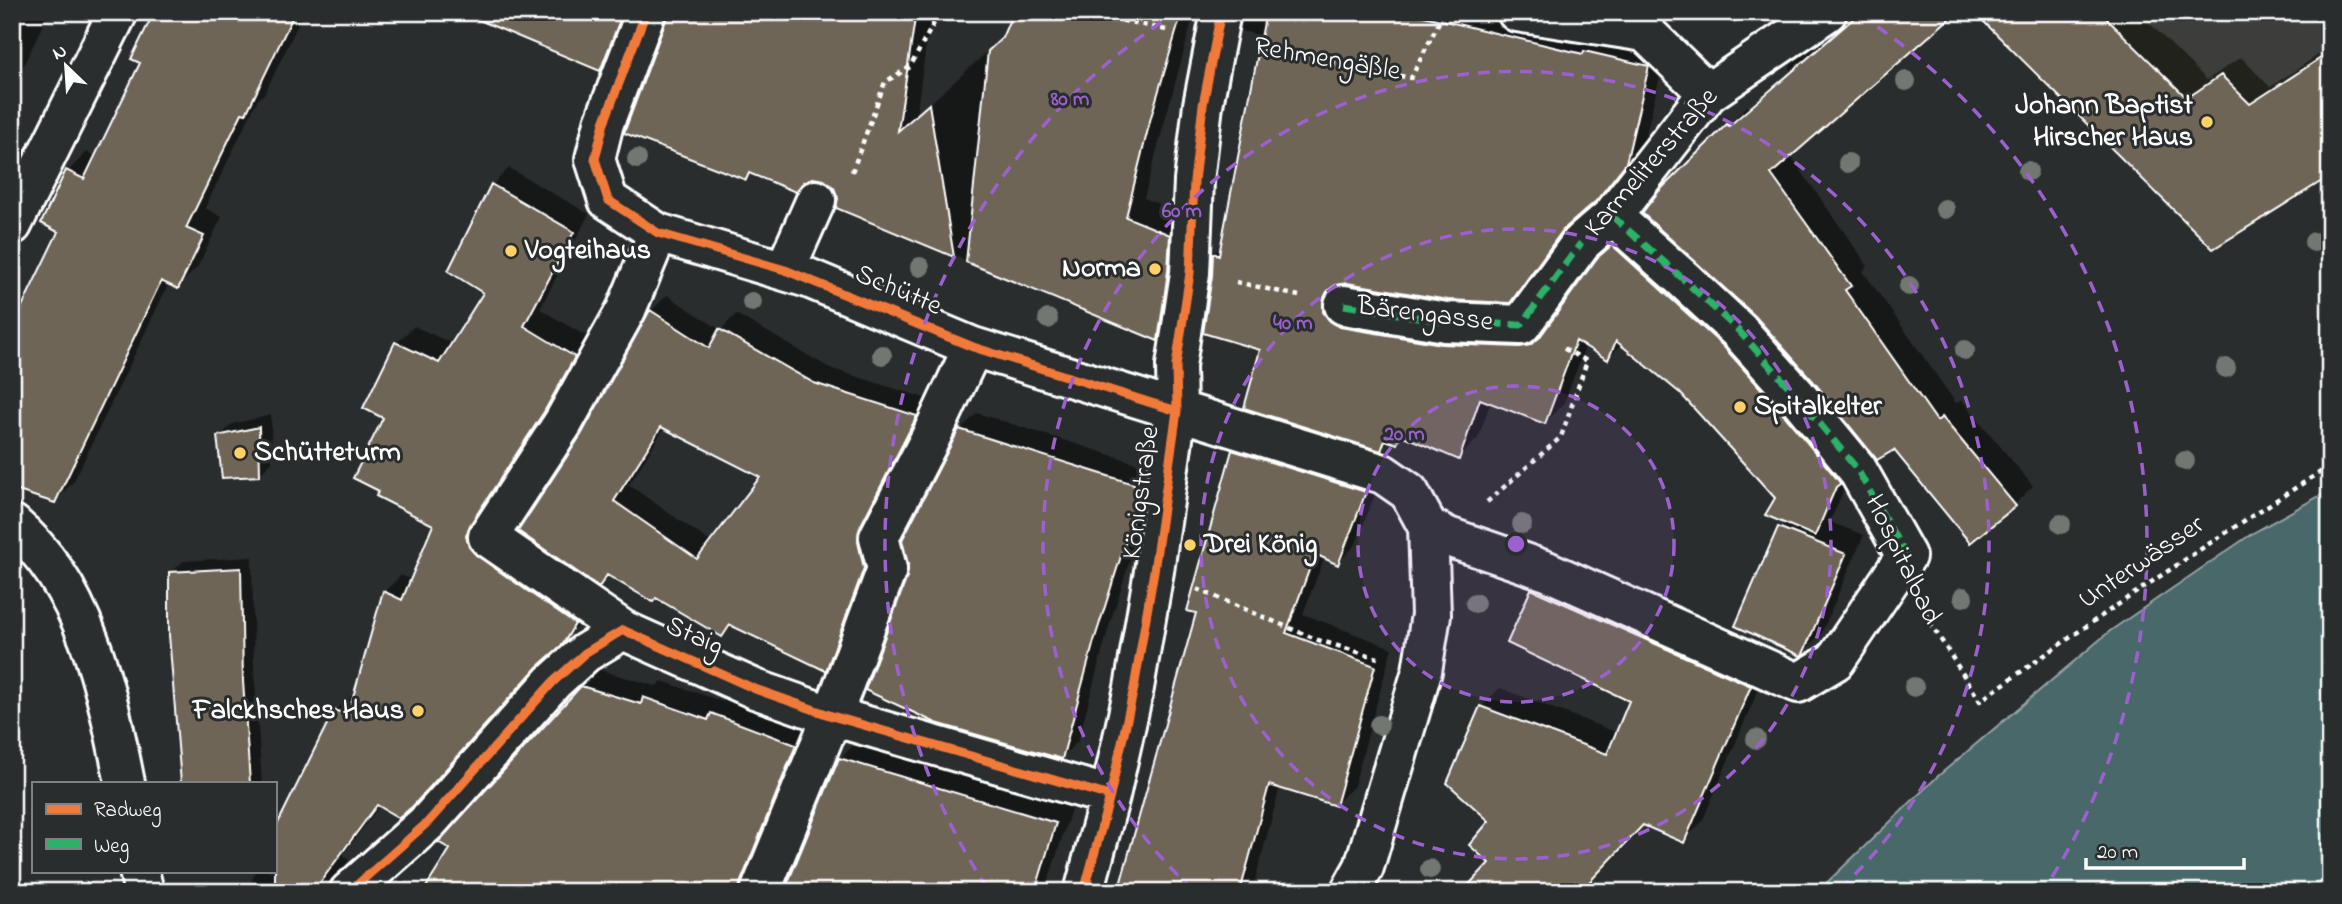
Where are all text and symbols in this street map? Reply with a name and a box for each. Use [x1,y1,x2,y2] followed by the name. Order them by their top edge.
[1251,27,1404,93] street label: Rehmengäßle
[32,32,102,102] north arrow
[48,38,72,68] text: N
[1575,79,1729,247] street label: Karmeliterstraße
[1050,85,1089,115] text: 80 m
[2015,86,2194,159] place label: Johann Baptist Hirscher Haus
[2199,114,2215,130] marker: Johann Baptist Hirscher Haus
[1162,197,1202,227] text: 60 m
[524,231,651,273] place label: Vogteihaus
[503,243,519,259] marker: Vogteihaus
[1062,249,1141,290] place label: Norma
[848,254,948,328] street label: Schütte
[1147,261,1163,277] marker: Norma
[1354,286,1496,344] street label: Bärengasse
[1273,309,1313,339] text: 40 m
[1754,387,1883,428] place label: Spitalkelter
[1732,399,1748,415] marker: Spitalkelter
[1382,420,1425,450] text: 20 m
[1112,423,1172,562] street label: Königstraße
[254,433,401,474] place label: Schütteturm
[232,445,248,461] marker: Schütteturm
[1853,488,1951,632] street label: Hospitalbad
[2071,505,2214,620] street label: Unterwässer
[1202,525,1317,567] place label: Drei König
[1504,532,1528,556] centre of rings
[1182,537,1198,553] marker: Drei König
[658,606,730,668] street label: Staig
[191,691,404,732] place label: Falckhsches Haus
[410,703,426,719] marker: Falckhsches Haus
[32,782,276,872] legend
[94,796,161,828] text: Radweg
[2086,827,2244,871] scale bar
[94,832,129,864] text: Weg
[2097,838,2138,868] text: 20 m

